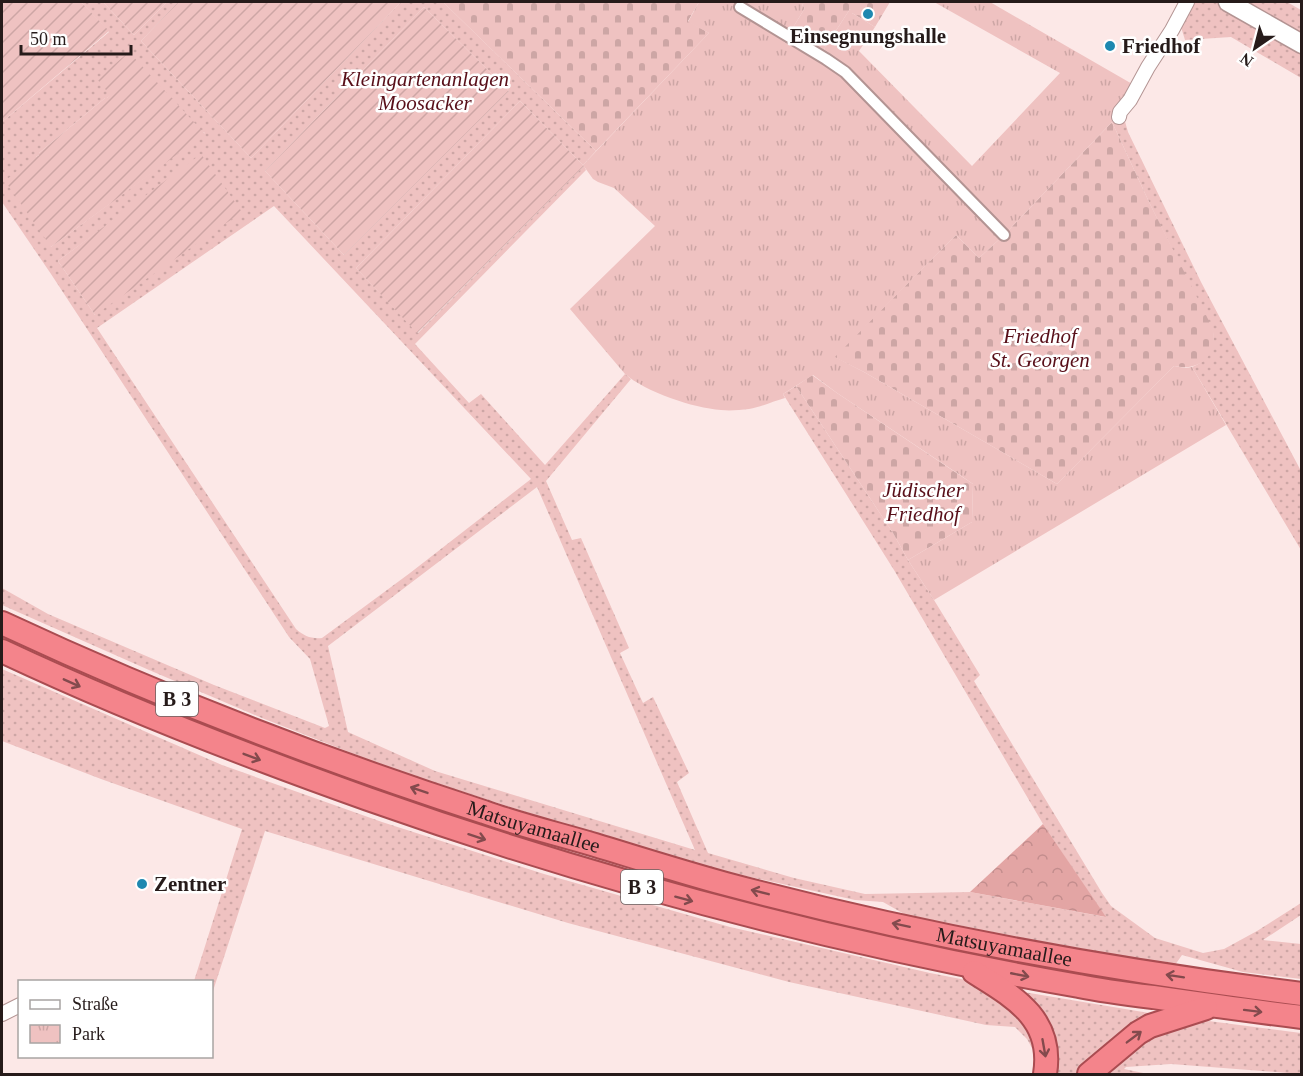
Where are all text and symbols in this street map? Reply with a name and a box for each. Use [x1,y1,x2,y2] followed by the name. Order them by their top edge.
[861,7,875,21] marker: Einsegnungshalle
[21,18,130,56] scale bar
[1225,18,1285,78] north arrow
[790,24,946,48] place label: Einsegnungshalle
[30,29,67,49] text: 50 m
[1122,34,1201,58] place label: Friedhof
[1103,39,1117,53] marker: Friedhof
[1237,49,1256,70] text: N
[340,67,509,115] park label: Kleingartenanlagen Moosacker
[990,324,1090,372] park label: Friedhof St. Georgen
[882,478,965,526] park label: Jüdischer Friedhof
[63,678,81,689] one-way arrow
[156,682,198,716] road number: B 3
[243,753,261,764] one-way arrow
[410,784,429,795] one-way arrow
[464,795,603,858] street label: Matsuyamaallee
[467,832,486,843] one-way arrow
[621,870,663,904] road number: B 3
[154,872,226,896] place label: Zentner
[135,877,149,891] marker: Zentner
[750,886,770,897] one-way arrow
[674,893,693,905] one-way arrow
[892,919,911,930] one-way arrow
[934,922,1074,972] street label: Matsuyamaallee
[1010,970,1029,981] one-way arrow
[1166,970,1186,981] one-way arrow
[18,980,213,1058] legend
[72,994,118,1014] text: Straße
[1243,1005,1263,1016] one-way arrow
[72,1024,105,1044] text: Park
[1126,1031,1142,1044] one-way arrow
[1039,1038,1050,1057] one-way arrow

